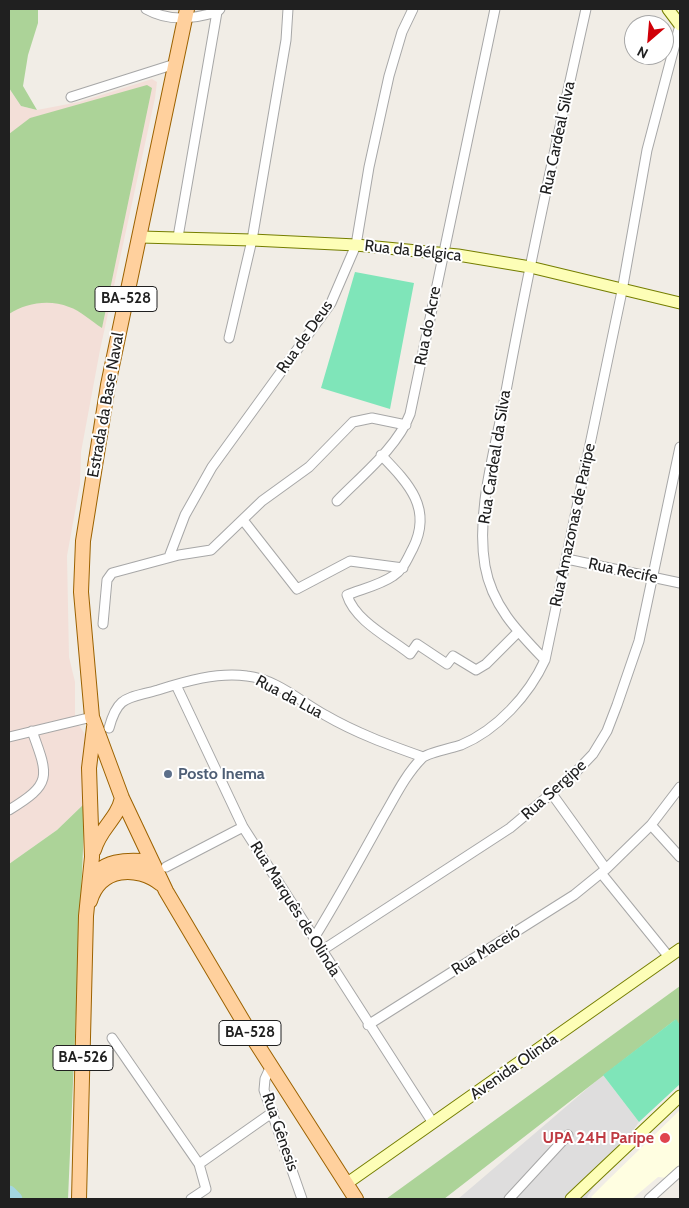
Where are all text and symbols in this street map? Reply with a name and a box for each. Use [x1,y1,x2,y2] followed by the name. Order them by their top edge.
[624,15,674,65] north arrow
[634,42,651,63] text: N
[537,80,579,196] street label: Rua Cardeal Silva
[364,236,462,266] street label: Rua da Bélgica
[411,285,445,367] street label: Rua do Acre
[95,286,157,312] road number: BA-528
[273,297,337,377] street label: Rua de Deus
[84,331,128,479] street label: Estrada da Base Naval
[475,389,515,525] street label: Rua Cardeal da Silva
[546,442,600,608] street label: Rua Amazonas de Paripe
[586,554,660,588] street label: Rua Recife
[252,671,326,723] street label: Rua da Lua
[518,756,590,824] street label: Rua Sergipe
[178,764,265,784] place label: Posto Inema
[162,768,174,780] marker: Posto Inema
[246,838,344,980] street label: Rua Marquês de Olinda
[448,922,524,980] street label: Rua Maceió
[219,1020,281,1046] road number: BA-528
[466,1030,562,1104] street label: Avenida Olinda
[53,1046,113,1070] road number: BA-526
[258,1090,302,1174] street label: Rua Gênesis
[543,1128,654,1148] place label: UPA 24H Paripe
[658,1131,672,1145] marker: UPA 24H Paripe

